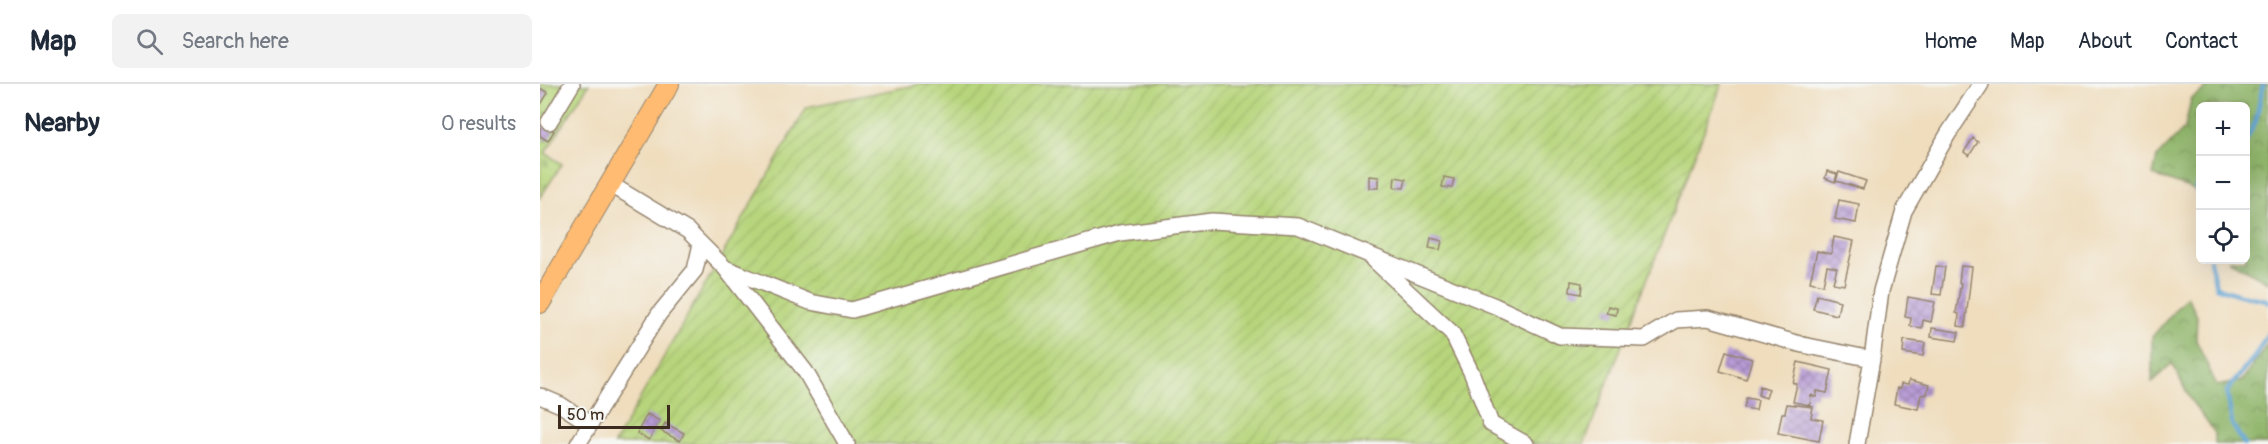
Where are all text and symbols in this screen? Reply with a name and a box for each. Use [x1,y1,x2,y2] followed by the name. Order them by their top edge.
[112,14,532,68] search box
[30,24,76,59] text: Map
[133,25,166,58] icon: search
[181,27,289,55] text: Search here
[1924,28,1977,55] text: Home
[2010,28,2045,55] text: Map
[2078,28,2132,55] text: About
[2165,28,2238,55] text: Contact
[2196,102,2250,264] map controls
[2196,102,2250,156] button: +
[24,107,100,139] text: Nearby
[441,111,516,136] text: 0 results
[2196,156,2250,210] button: −
[2196,210,2250,264] button: locate
[558,402,670,430] scale bar
[567,405,604,425] text: 50 m

